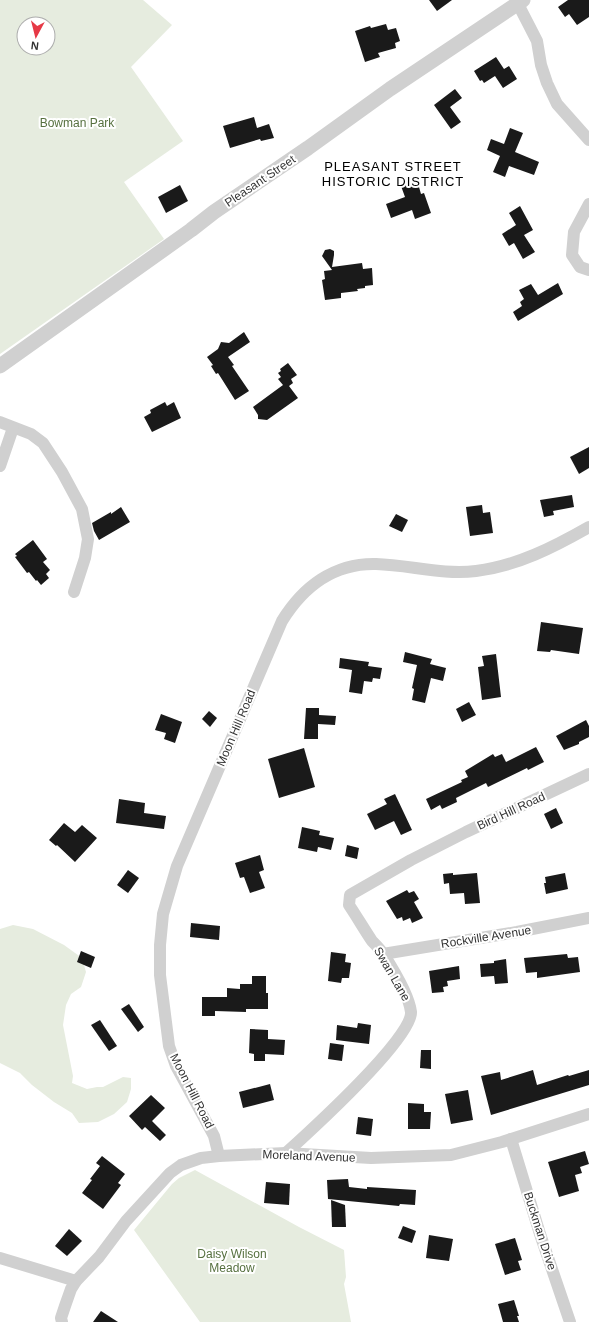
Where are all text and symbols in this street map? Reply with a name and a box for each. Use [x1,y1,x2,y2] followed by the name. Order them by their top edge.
[16,16,56,56] north arrow
[30,39,39,52] text: N
[40,116,115,130] park label: Bowman Park
[222,152,298,210] street label: Pleasant Street
[322,159,464,189] district label: PLEASANT STREET HISTORIC DISTRICT
[214,688,258,768] street label: Moon Hill Road
[475,789,547,833] street label: Bird Hill Road
[440,923,532,951] street label: Rockville Avenue
[371,944,413,1004] street label: Swan Lane
[167,1051,217,1131] street label: Moon Hill Road
[262,1147,356,1165] street label: Moreland Avenue
[521,1190,559,1272] street label: Buckman Drive
[197,1247,267,1275] park label: Daisy Wilson Meadow

